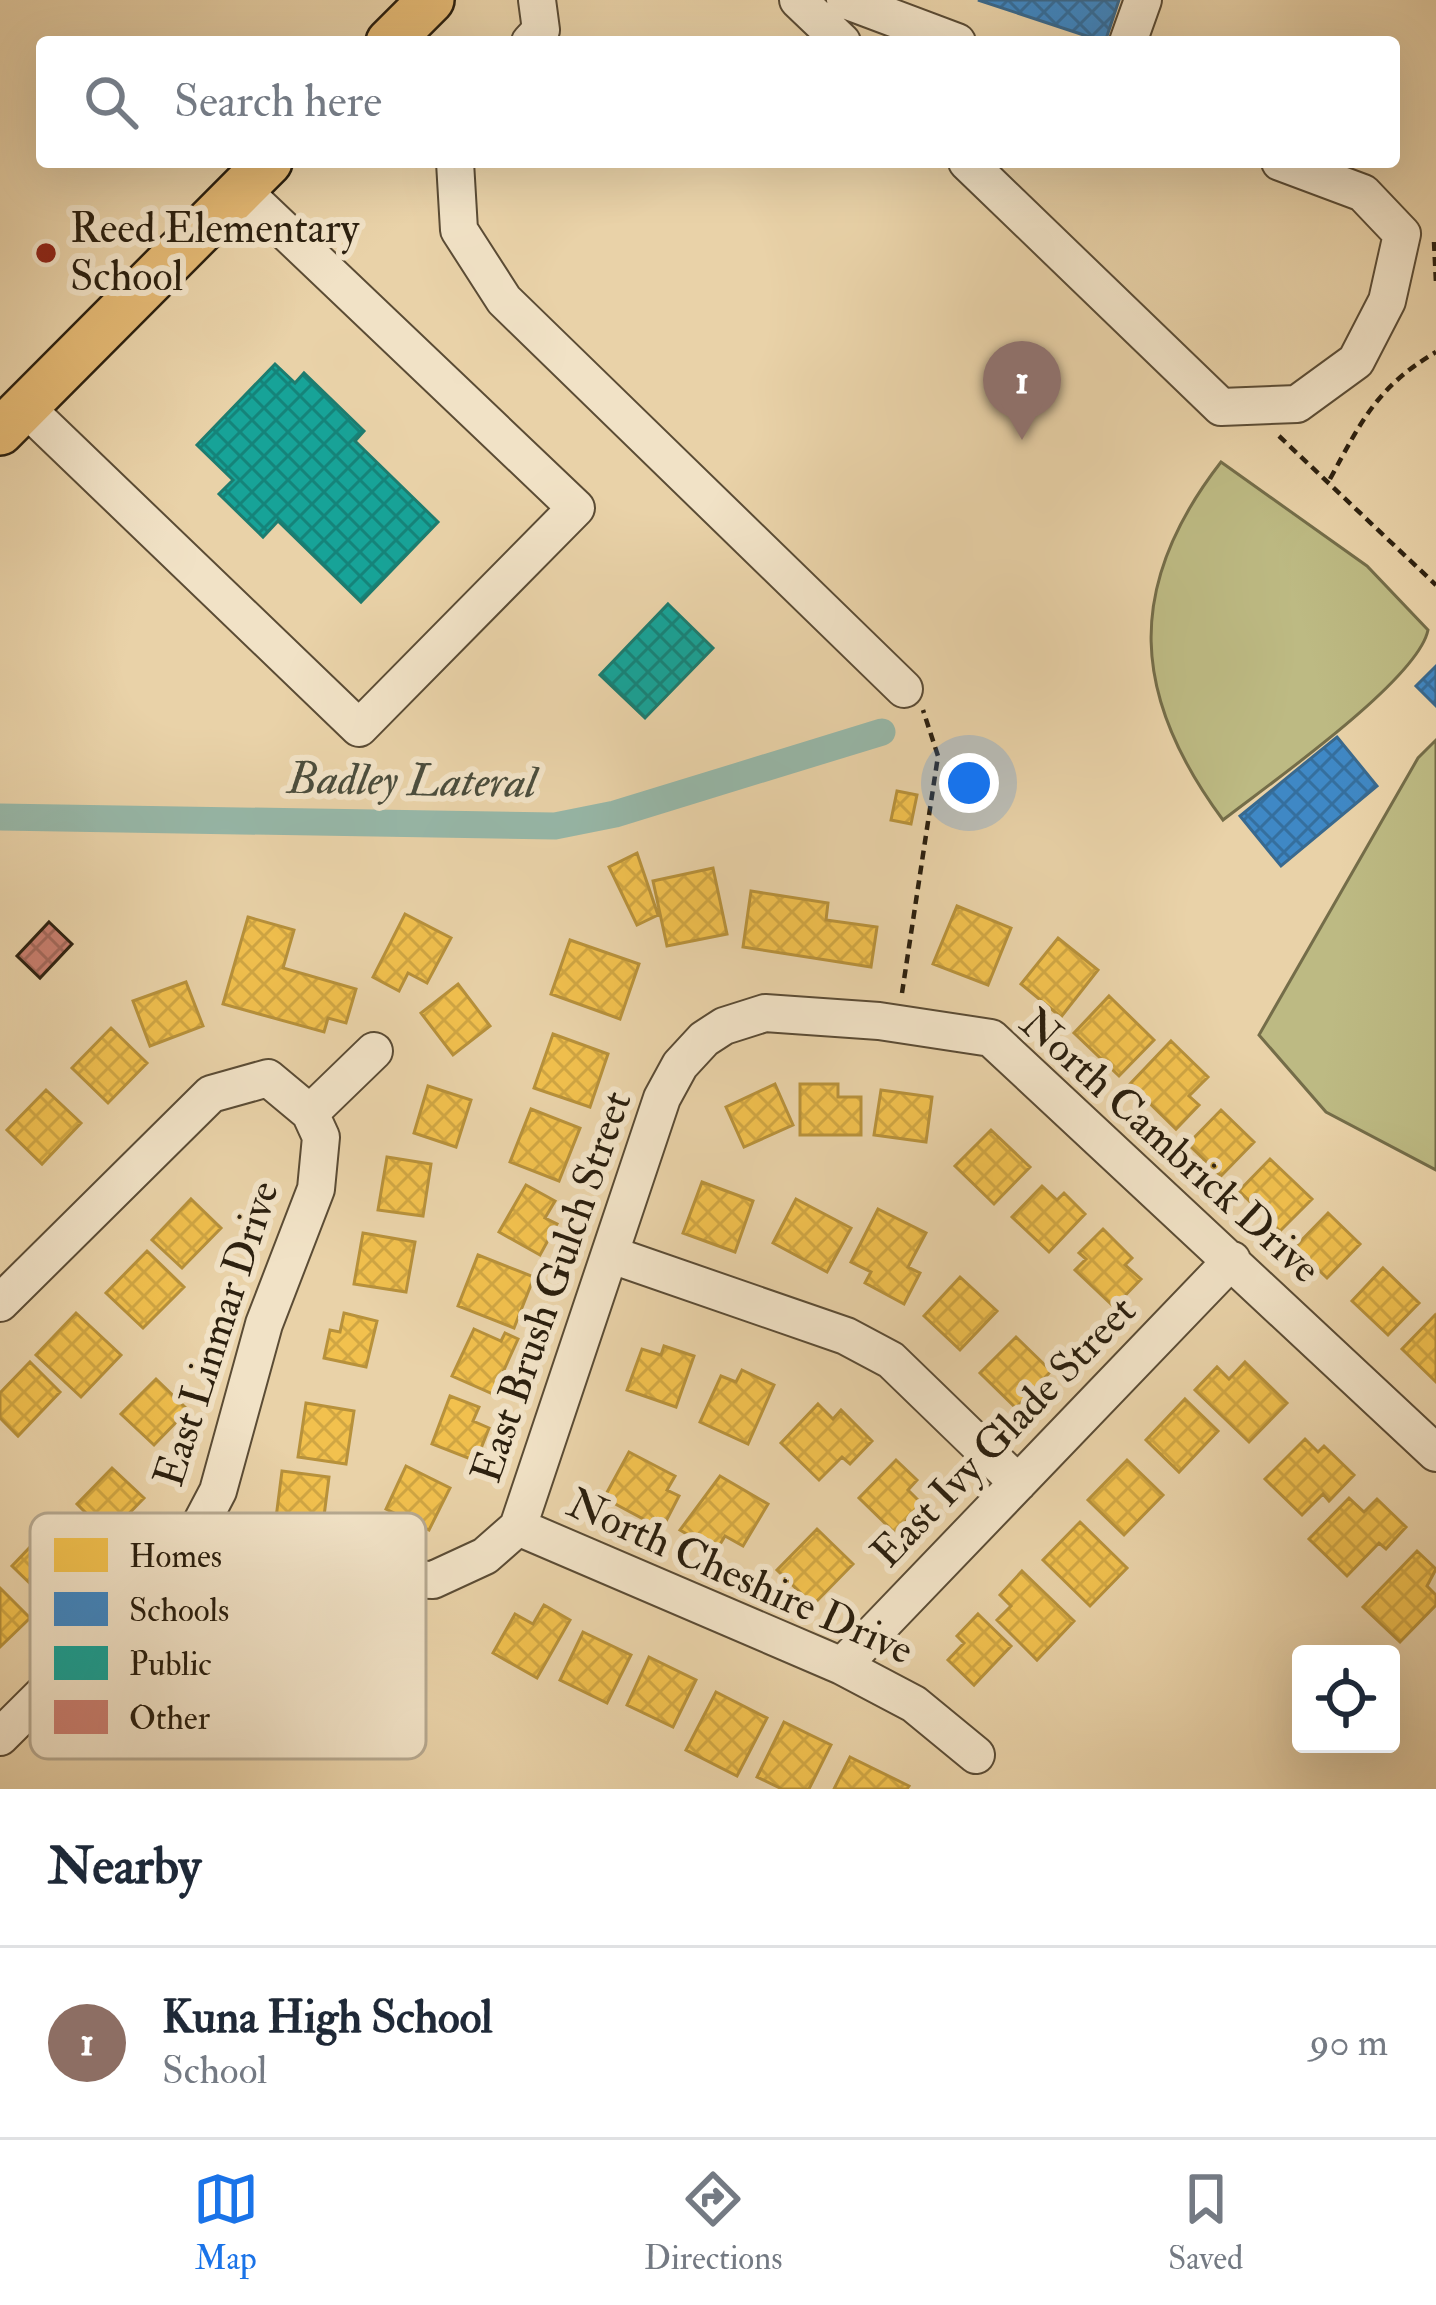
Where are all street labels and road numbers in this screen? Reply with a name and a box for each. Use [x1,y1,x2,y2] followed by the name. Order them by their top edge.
[1009,997,1331,1295] street label: North Cambrick Drive
[461,1084,643,1490] street label: East Brush Gulch Street
[143,1175,291,1493] street label: East Linmar Drive
[861,1285,1147,1579] street label: East Ivy Glade Street
[559,1477,921,1677] street label: North Cheshire Drive

